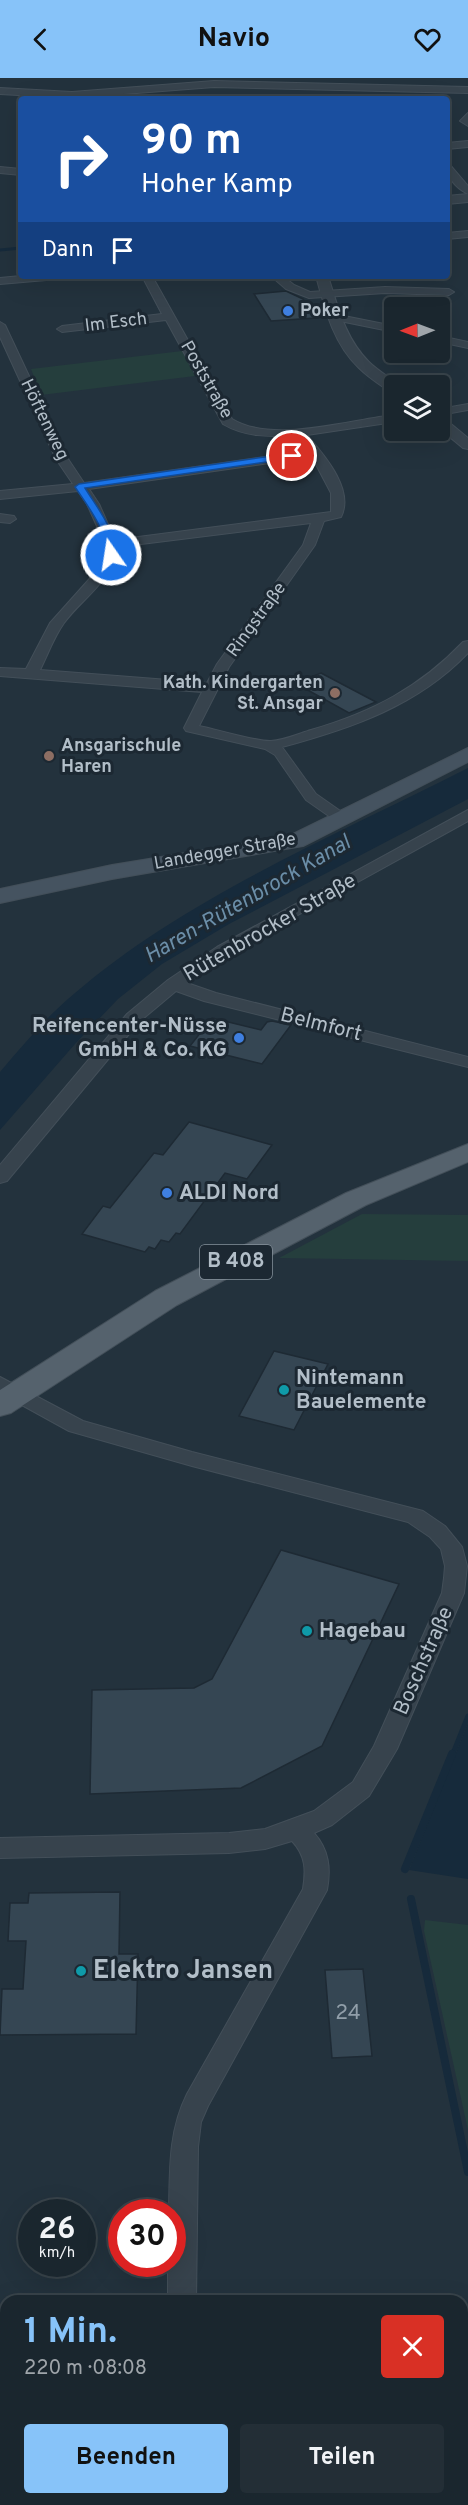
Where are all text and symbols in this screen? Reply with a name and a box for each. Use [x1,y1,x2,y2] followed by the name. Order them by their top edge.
[198,22,270,56] text: Navio
[24,23,57,56] icon: back
[411,23,444,56] icon: heart
[141,116,242,169] text: 90 m
[42,120,120,198] icon: right
[141,168,293,202] text: Hoher Kamp
[106,234,139,267] icon: arrive
[42,237,94,264] text: Dann
[384,297,450,363] north arrow
[384,297,450,441] map controls
[300,300,349,323] place label: Poker
[281,304,295,318] marker: Poker
[84,308,148,338] street label: Im Esch
[174,337,238,423] street label: Poststraße
[14,375,74,465] street label: Höftenweg
[384,375,450,441] button: layers
[266,430,317,481] pin
[275,439,308,472] icon: arrive
[79,523,143,587] position arrow
[222,578,292,662] street label: Ringstraße
[163,672,323,716] place label: Kath. Kindergarten St. Ansgar
[328,686,342,700] marker: Kath. Kindergarten St. Ansgar
[61,735,181,779] place label: Ansgarischule Haren
[42,749,56,763] marker: Ansgarischule Haren
[152,828,298,876] street label: Landegger Straße
[140,829,357,970] water label: Haren-Rütenbrock Kanal
[179,868,361,988] street label: Rütenbrocker Straße
[277,1002,365,1048] street label: Belmfort
[32,1013,227,1064] place label: Reifencenter-Nüsse GmbH & Co. KG
[232,1031,246,1045] marker: Reifencenter-Nüsse GmbH & Co. KG
[179,1180,279,1207] place label: ALDI Nord
[160,1186,174,1200] marker: ALDI Nord
[200,1245,272,1279] road number: B 408
[296,1365,426,1416] place label: Nintemann Bauelemente
[277,1383,291,1397] marker: Nintemann Bauelemente
[388,1603,460,1719] street label: Boschstraße
[319,1618,406,1645] place label: Hagebau
[300,1624,314,1638] marker: Hagebau
[93,1955,273,1988] place label: Elektro Jansen
[74,1964,88,1978] marker: Elektro Jansen
[335,2000,361,2027] house number: 24
[108,2199,186,2277] speed limit sign: 30
[39,2212,75,2249] text: 26
[39,2244,75,2263] text: km/h
[24,2310,117,2356] text: 1 Min.
[381,2315,444,2378] button: close
[24,2356,147,2382] text: 220 m · 08:08
[24,2424,228,2493] button: Beenden
[240,2424,444,2493] button: Teilen

